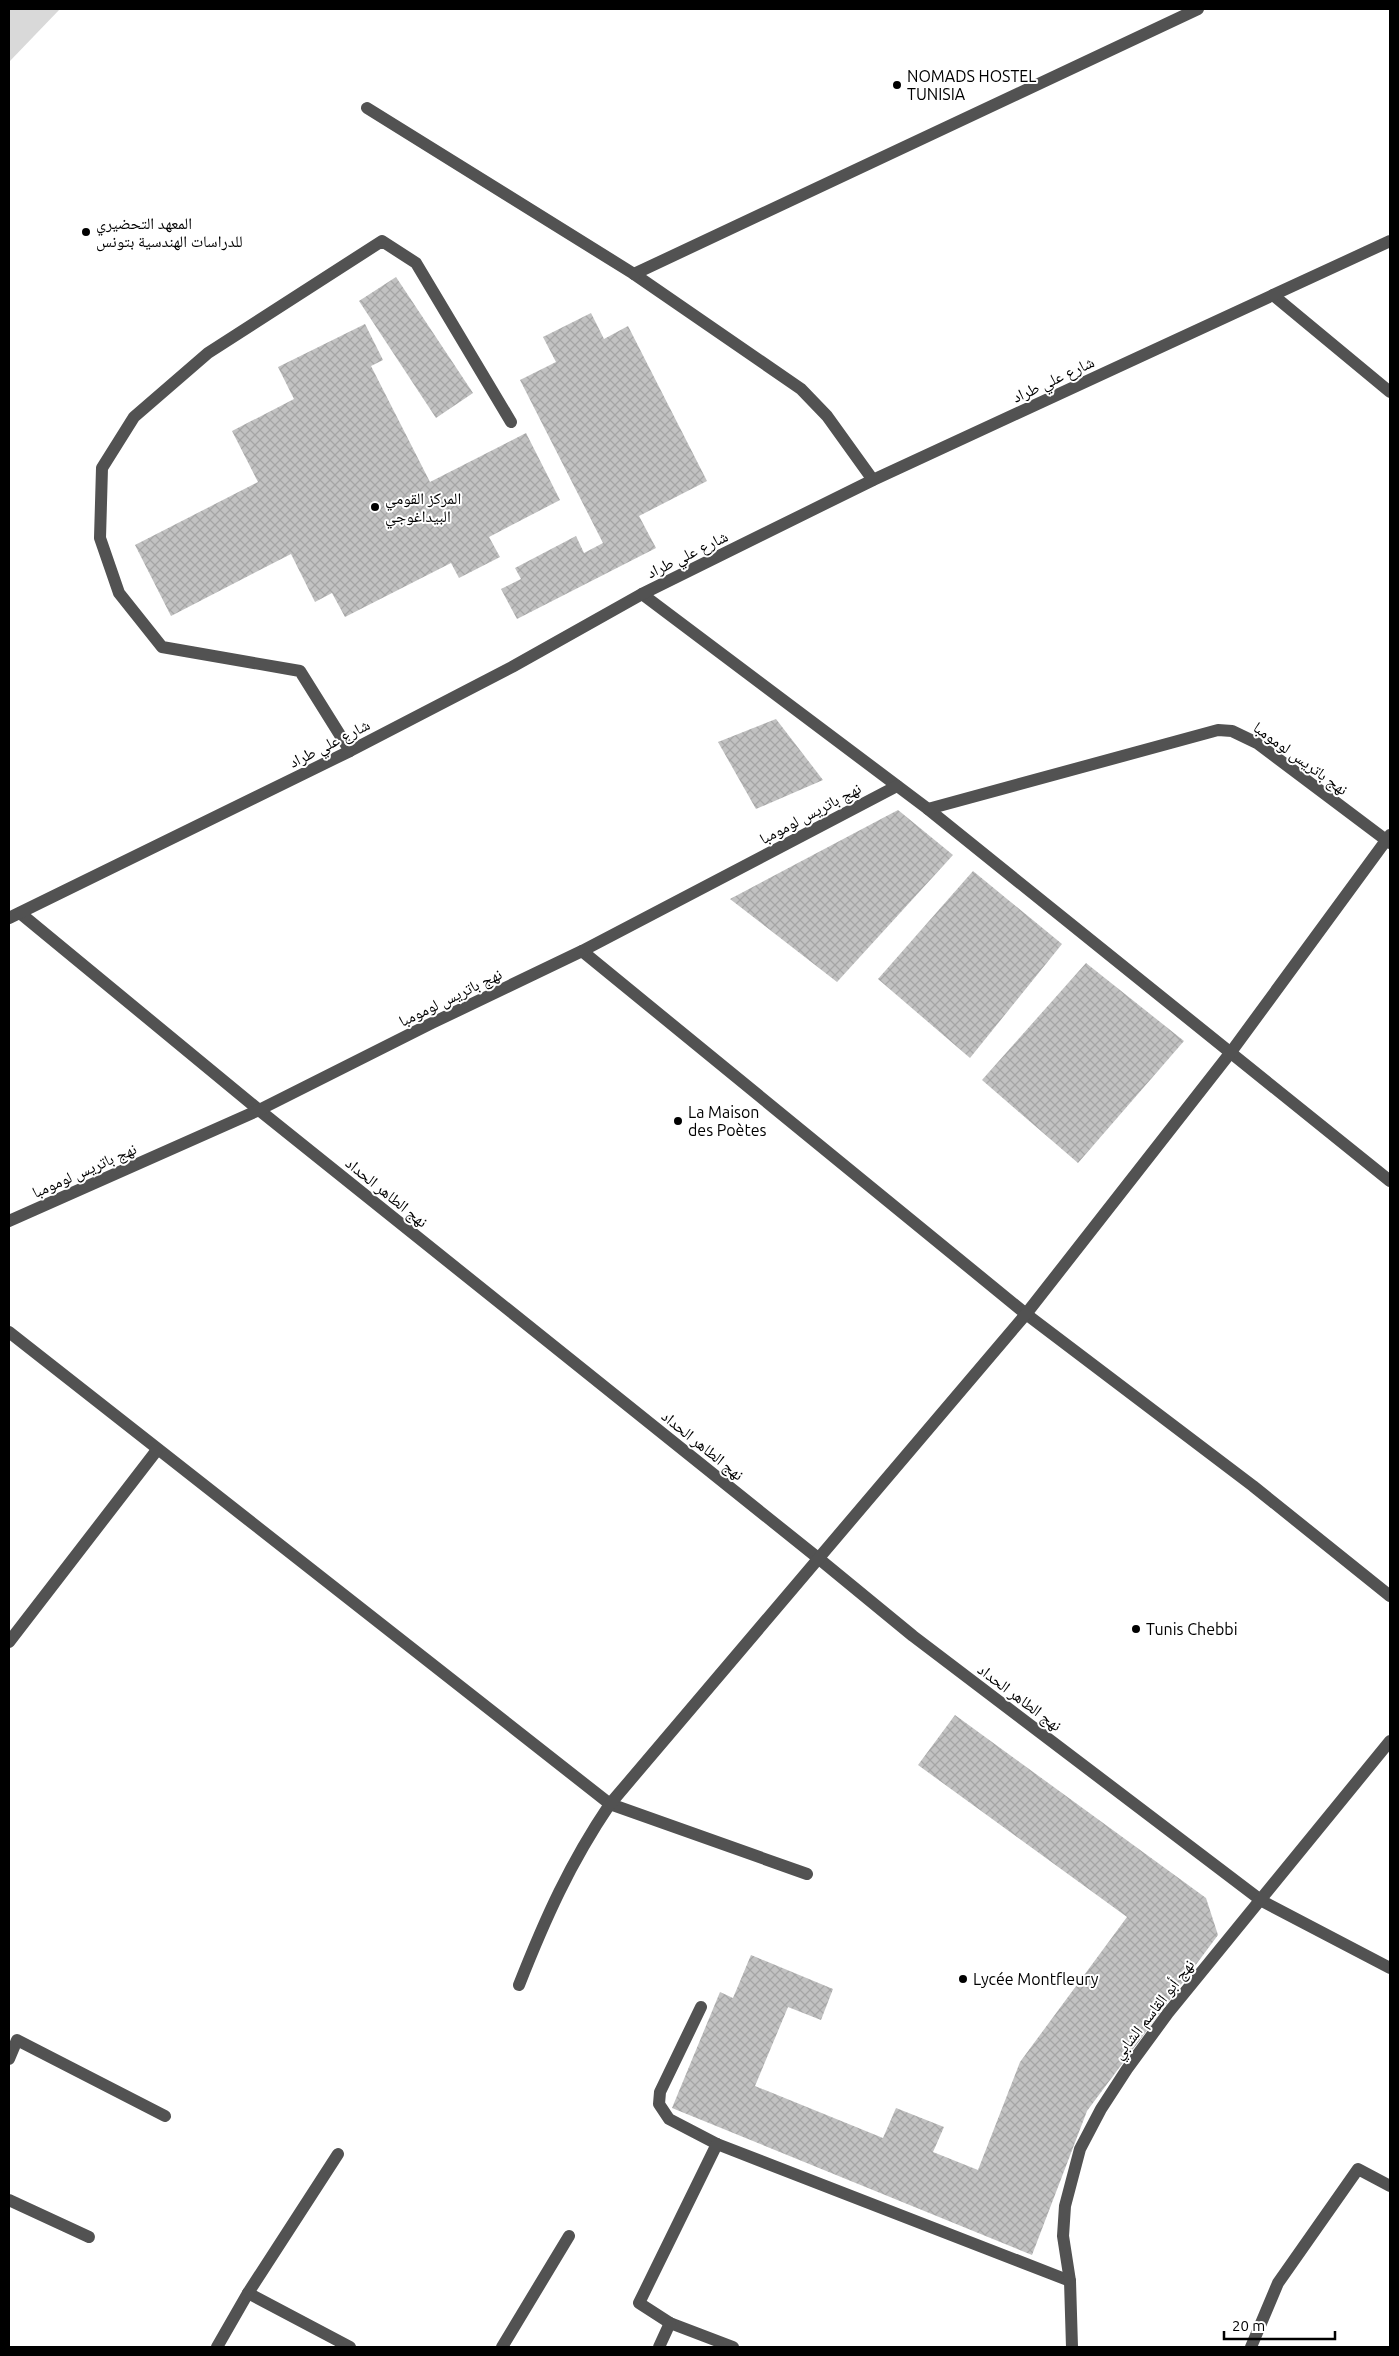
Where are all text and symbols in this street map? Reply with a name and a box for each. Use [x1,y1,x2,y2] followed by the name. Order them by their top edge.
[907,67,1036,103] place label: NOMADS HOSTEL TUNISIA
[891,79,903,91] marker: NOMADS HOSTEL TUNISIA
[96,214,243,252] place label: المعهد التحضيري للدراسات الهندسية بتونس
[80,226,92,238] marker: المعهد التحضيري للدراسات الهندسية بتونس
[1009,352,1098,409] street label: شارع علي طراد
[385,489,461,529] place label: المركز القومي البيداغوجي
[369,501,381,513] marker: المركز القومي البيداغوجي
[643,527,732,585] street label: شارع علي طراد
[286,715,374,775] street label: شارع علي طراد
[1249,718,1352,800] street label: نهج باتريس لومومبا
[756,779,865,849] street label: نهج باتريس لومومبا
[396,964,505,1032] street label: نهج باتريس لومومبا
[688,1103,766,1139] place label: La Maison des Poètes
[672,1115,684,1127] marker: La Maison des Poètes
[29,1139,140,1203] street label: نهج باتريس لومومبا
[341,1153,432,1232] street label: نهج الطاهر الحداد
[657,1406,748,1485] street label: نهج الطاهر الحداد
[1146,1620,1238,1638] place label: Tunis Chebbi
[1130,1623,1142,1635] marker: Tunis Chebbi
[973,1660,1065,1736] street label: نهج الطاهر الحداد
[1109,1956,1201,2065] street label: نهج أبو القاسم الشابي
[973,1970,1099,1988] place label: Lycée Montfleury
[957,1973,969,1985] marker: Lycée Montfleury
[1224,2308,1335,2340] scale bar
[1232,2317,1265,2334] text: 20 m

